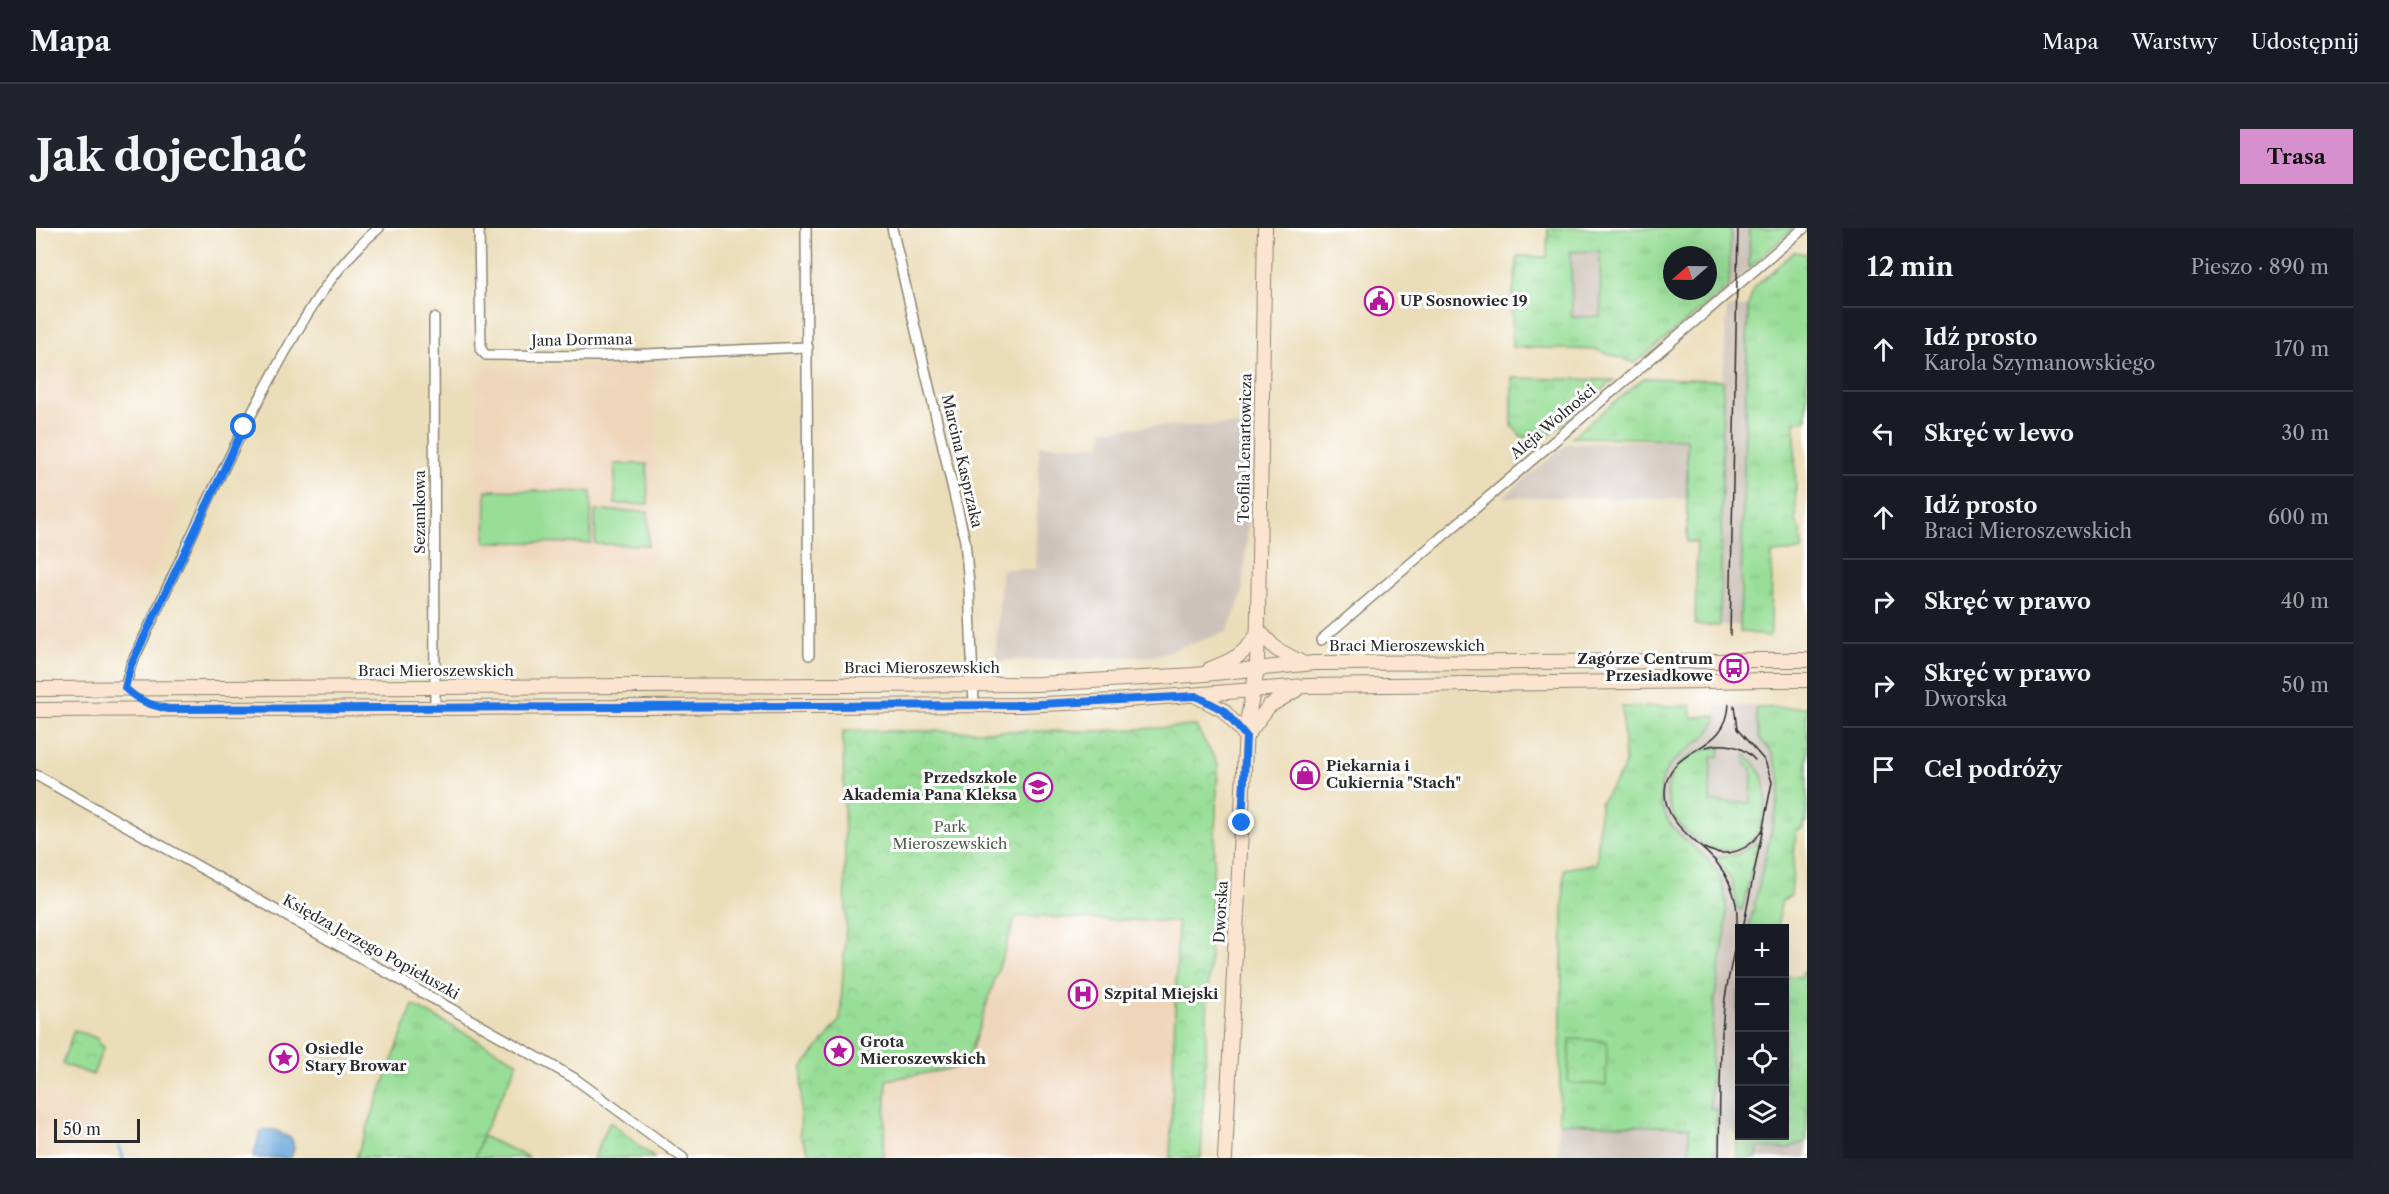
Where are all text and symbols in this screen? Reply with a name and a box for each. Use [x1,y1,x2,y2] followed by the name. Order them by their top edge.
[30,24,111,58] text: Mapa
[2042,29,2098,54] text: Mapa
[2131,29,2218,54] text: Warstwy
[2251,29,2359,54] text: Udostępnij
[2240,129,2353,184] button: Trasa
[36,130,307,182] text: Jak dojechać
[1663,246,1717,300] north arrow
[1867,251,1954,283] text: 12 min
[2191,255,2329,279] text: Pieszo · 890 m
[1363,285,1395,317] public building icon: UP Sosnowiec 19
[1400,291,1528,310] place label: UP Sosnowiec 19
[1924,324,2038,351] text: Idź prosto
[529,329,633,350] street label: Jana Dormana
[1867,333,1900,366] icon: ahead
[2274,337,2329,361] text: 170 m
[1924,351,2155,375] text: Karola Szymanowskiego
[1234,373,1255,523] street label: Teofila Lenartowicza
[1505,380,1600,464] street label: Aleja Wolności
[938,392,987,529] street label: Marcina Kasprzaka
[230,413,256,439] route start
[1867,417,1900,450] icon: left
[1924,420,2074,447] text: Skręć w lewo
[2281,421,2329,445] text: 30 m
[410,470,429,554] street label: Sezamkowa
[1924,492,2038,519] text: Idź prosto
[1867,501,1900,534] icon: ahead
[2268,505,2329,529] text: 600 m
[1924,519,2132,543] text: Braci Mieroszewskich
[1867,585,1900,618] icon: right
[1924,588,2091,615] text: Skręć w prawo
[2281,589,2329,613] text: 40 m
[1329,636,1486,655] street label: Braci Mieroszewskich
[1577,649,1713,685] place label: Zagórze Centrum Przesiadkowe
[1718,652,1750,684] bus stop icon: Zagórze Centrum Przesiadkowe
[844,658,1001,677] street label: Braci Mieroszewskich
[1924,660,2091,687] text: Skręć w prawo
[358,661,515,680] street label: Braci Mieroszewskich
[1867,669,1900,702] icon: right
[2282,673,2329,697] text: 50 m
[1924,687,2007,711] text: Dworska
[1867,753,1900,786] icon: arrive
[1326,756,1461,792] place label: Piekarnia i Cukiernia "Stach"
[1924,756,2062,783] text: Cel podróży
[1289,759,1321,791] shop icon: Piekarnia i Cukiernia "Stach"
[842,768,1017,804] place label: Przedszkole Akademia Pana Kleksa
[1022,771,1054,803] school or university icon: Przedszkole Akademia Pana Kleksa
[1228,809,1254,835] route end
[892,817,1008,853] park label: Park Mieroszewskich
[1209,880,1232,944] street label: Dworska
[280,890,463,1003] street label: Księdza Jerzego Popiełuszki
[1735,924,1789,1140] map controls
[1735,924,1789,978] button: +
[1067,978,1099,1010] hospital icon: Szpital Miejski
[1735,978,1789,1032] button: −
[1104,984,1219,1003] place label: Szpital Miejski
[860,1032,987,1068] place label: Grota Mieroszewskich
[1735,1032,1789,1086] button: locate
[823,1035,855,1067] place icon: Grota Mieroszewskich
[305,1039,407,1075] place label: Osiedle Stary Browar
[268,1042,300,1074] place icon: Osiedle Stary Browar
[1735,1086,1789,1140] button: layers
[54,1116,140,1144] scale bar
[63,1119,101,1139] text: 50 m

